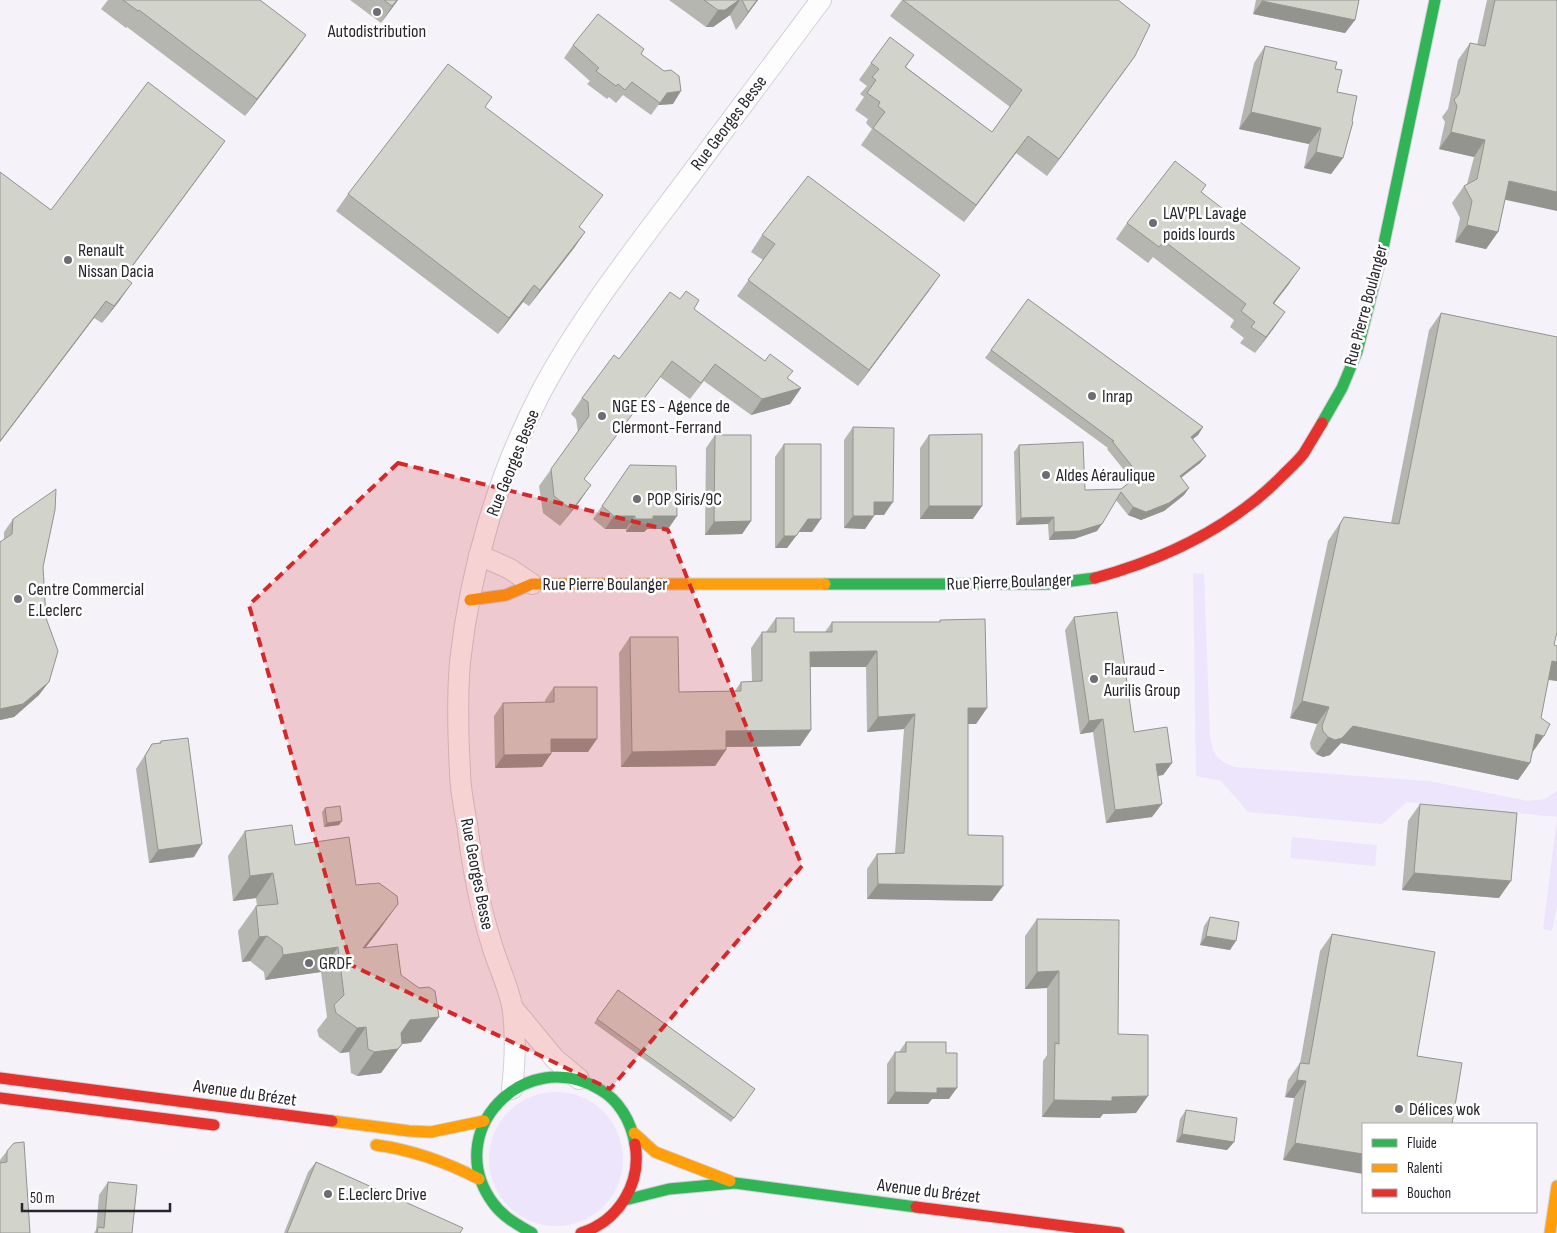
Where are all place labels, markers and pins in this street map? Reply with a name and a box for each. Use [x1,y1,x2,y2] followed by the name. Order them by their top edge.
[371,6,383,18] marker: Autodistribution
[327,21,426,42] place label: Autodistribution
[1163,203,1247,245] place label: LAV'PL Lavage poids lourds
[1147,217,1159,229] marker: LAV'PL Lavage poids lourds
[78,240,154,282] place label: Renault Nissan Dacia
[62,254,74,266] marker: Renault Nissan Dacia
[1102,386,1133,407] place label: Inrap
[1086,390,1098,402] marker: Inrap
[612,396,730,438] place label: NGE ES - Agence de Clermont-Ferrand
[596,410,608,422] marker: NGE ES - Agence de Clermont-Ferrand
[1055,465,1155,486] place label: Aldes Aéraulique
[1040,469,1052,481] marker: Aldes Aéraulique
[647,489,722,510] place label: POP Siris/9C
[631,493,643,505] marker: POP Siris/9C
[28,579,144,621] place label: Centre Commercial E.Leclerc
[12,593,24,605] marker: Centre Commercial E.Leclerc
[1103,659,1180,701] place label: Flauraud - Aurilis Group
[1088,673,1100,685] marker: Flauraud - Aurilis Group
[319,953,352,974] place label: GRDF
[303,957,315,969] marker: GRDF
[1409,1099,1480,1120] place label: Délices wok
[1393,1103,1405,1115] marker: Délices wok
[338,1184,427,1205] place label: E.Leclerc Drive
[322,1188,334,1200] marker: E.Leclerc Drive

